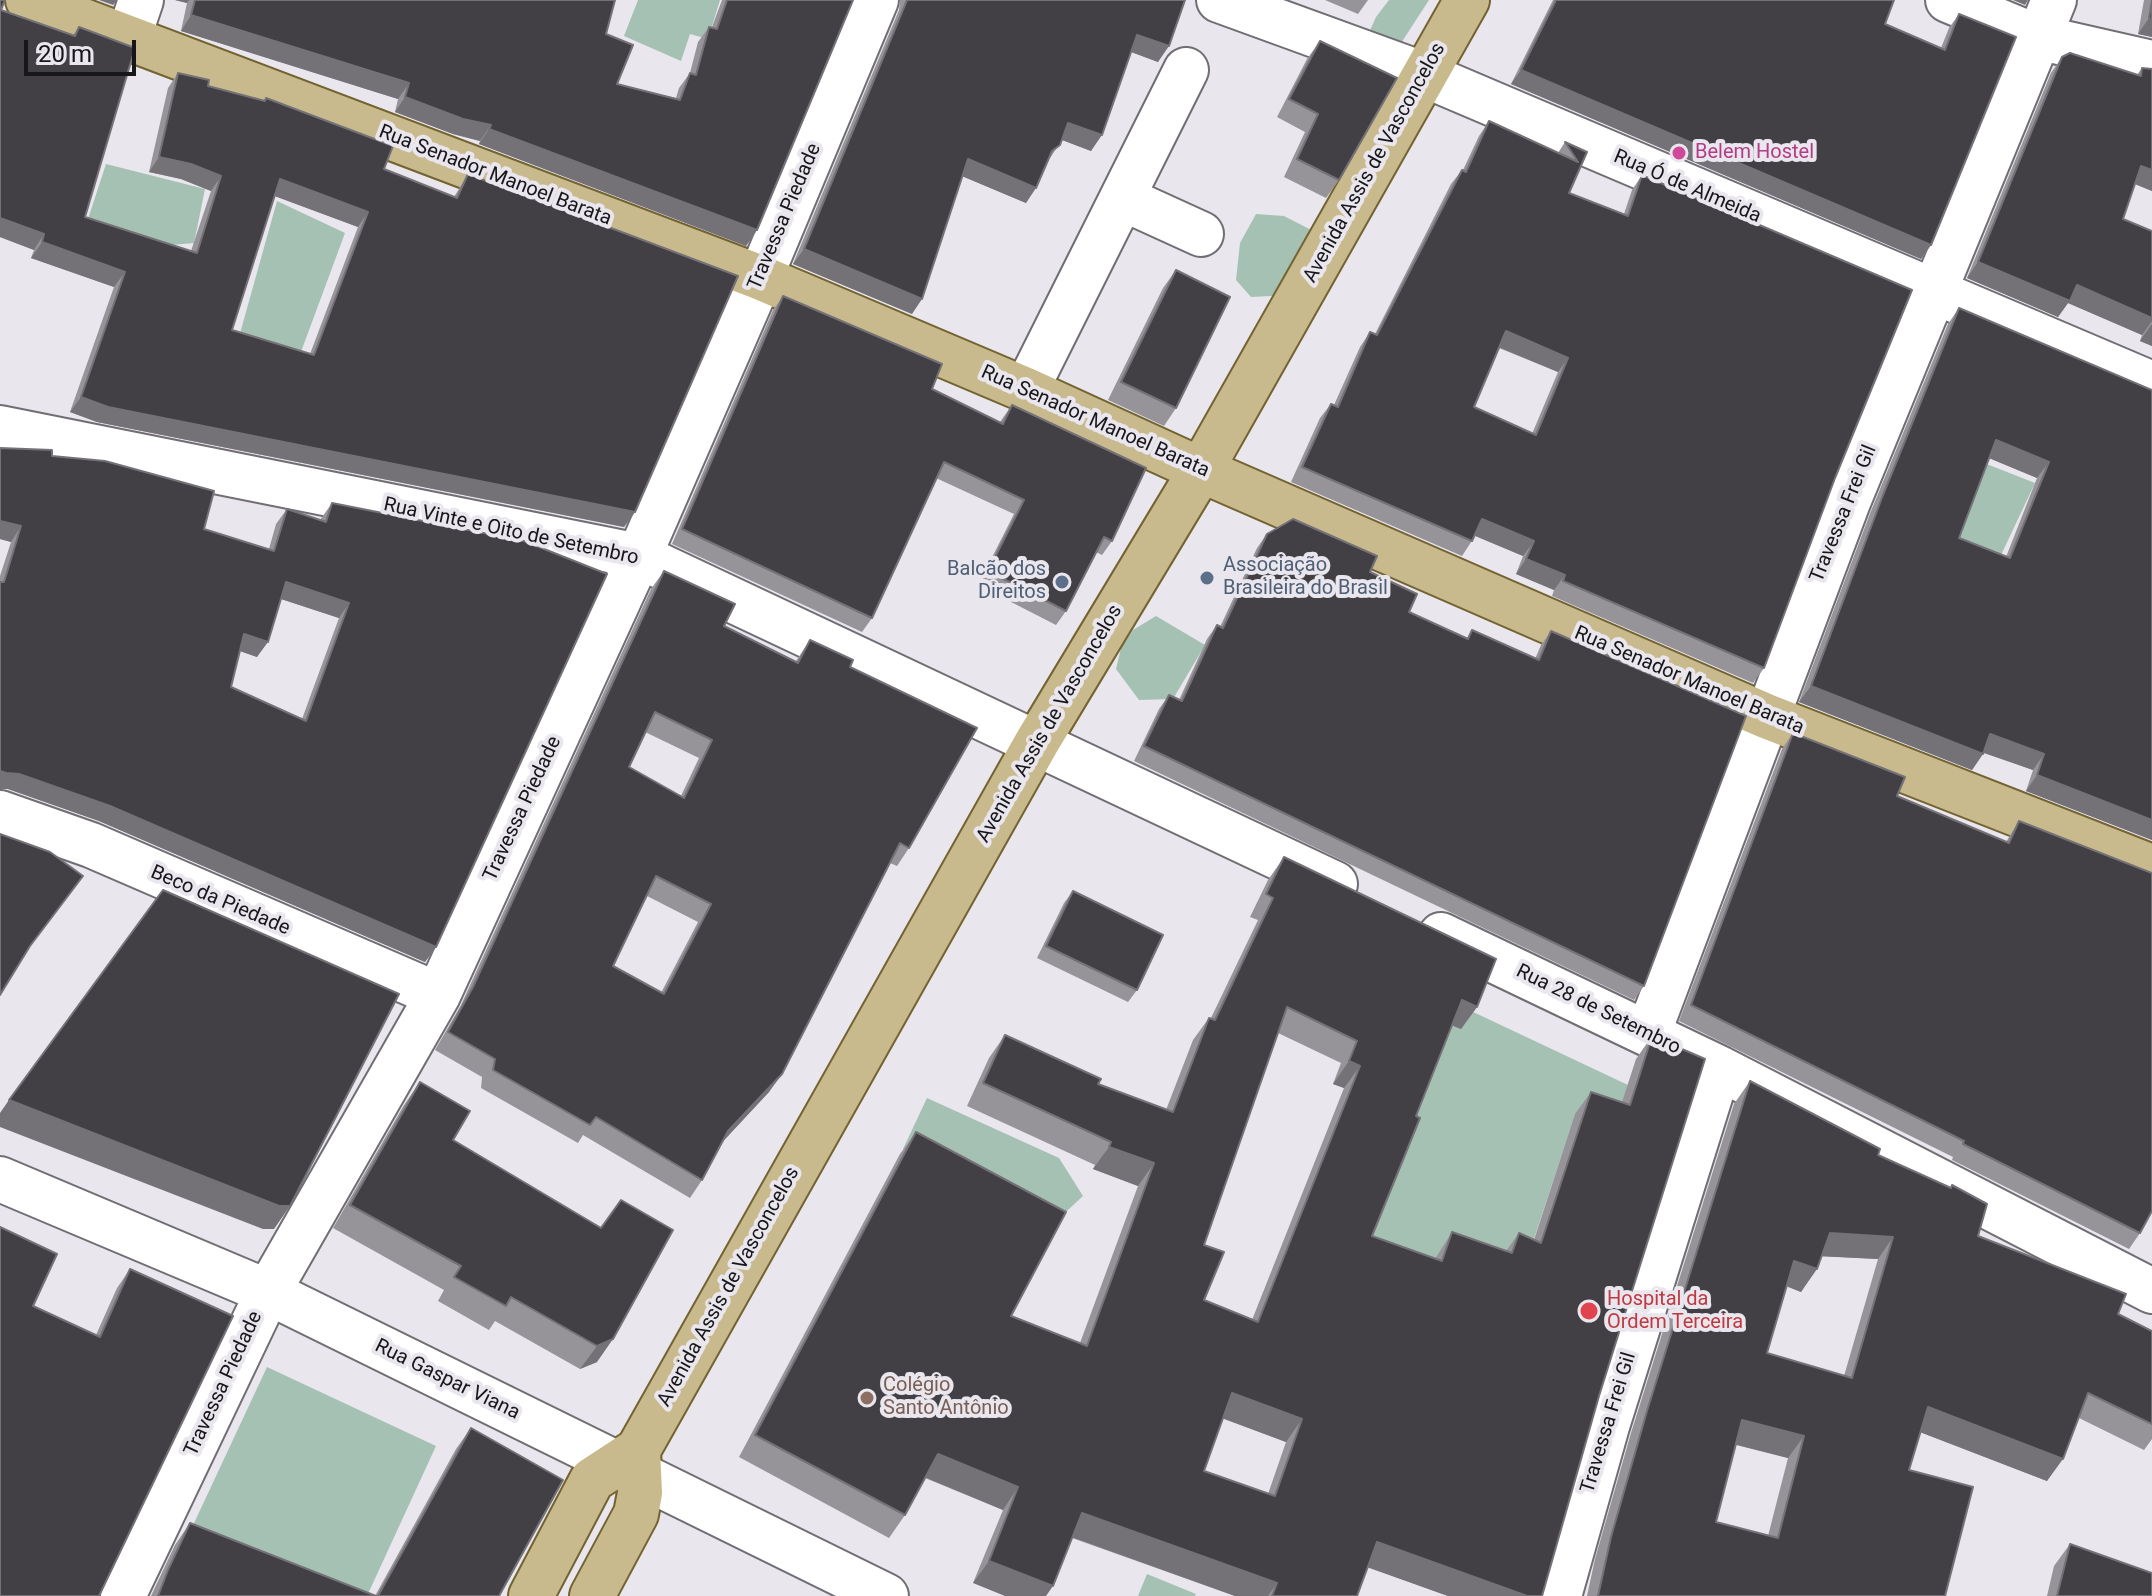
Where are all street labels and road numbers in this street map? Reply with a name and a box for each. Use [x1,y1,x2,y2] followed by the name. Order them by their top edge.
[1299,39,1451,287] street label: Avenida Assis de Vasconcelos
[375,120,615,232] street label: Rua Senador Manoel Barata
[743,140,827,294] street label: Travessa Piedade
[1610,145,1764,229] street label: Rua Ó de Almeida
[977,361,1213,483] street label: Rua Senador Manoel Barata
[1806,442,1882,586] street label: Travessa Frei Gil
[381,493,641,571] street label: Rua Vinte e Oito de Setembro
[972,601,1128,847] street label: Avenida Assis de Vasconcelos
[1571,622,1807,740] street label: Rua Senador Manoel Barata
[479,733,567,885] street label: Travessa Piedade
[147,861,293,941] street label: Beco da Piedade
[1512,960,1684,1060] street label: Rua 28 de Setembro
[653,1163,805,1411] street label: Avenida Assis de Vasconcelos
[180,1308,268,1460] street label: Travessa Piedade
[371,1335,523,1425] street label: Rua Gaspar Viana
[1576,1350,1642,1496] street label: Travessa Frei Gil

